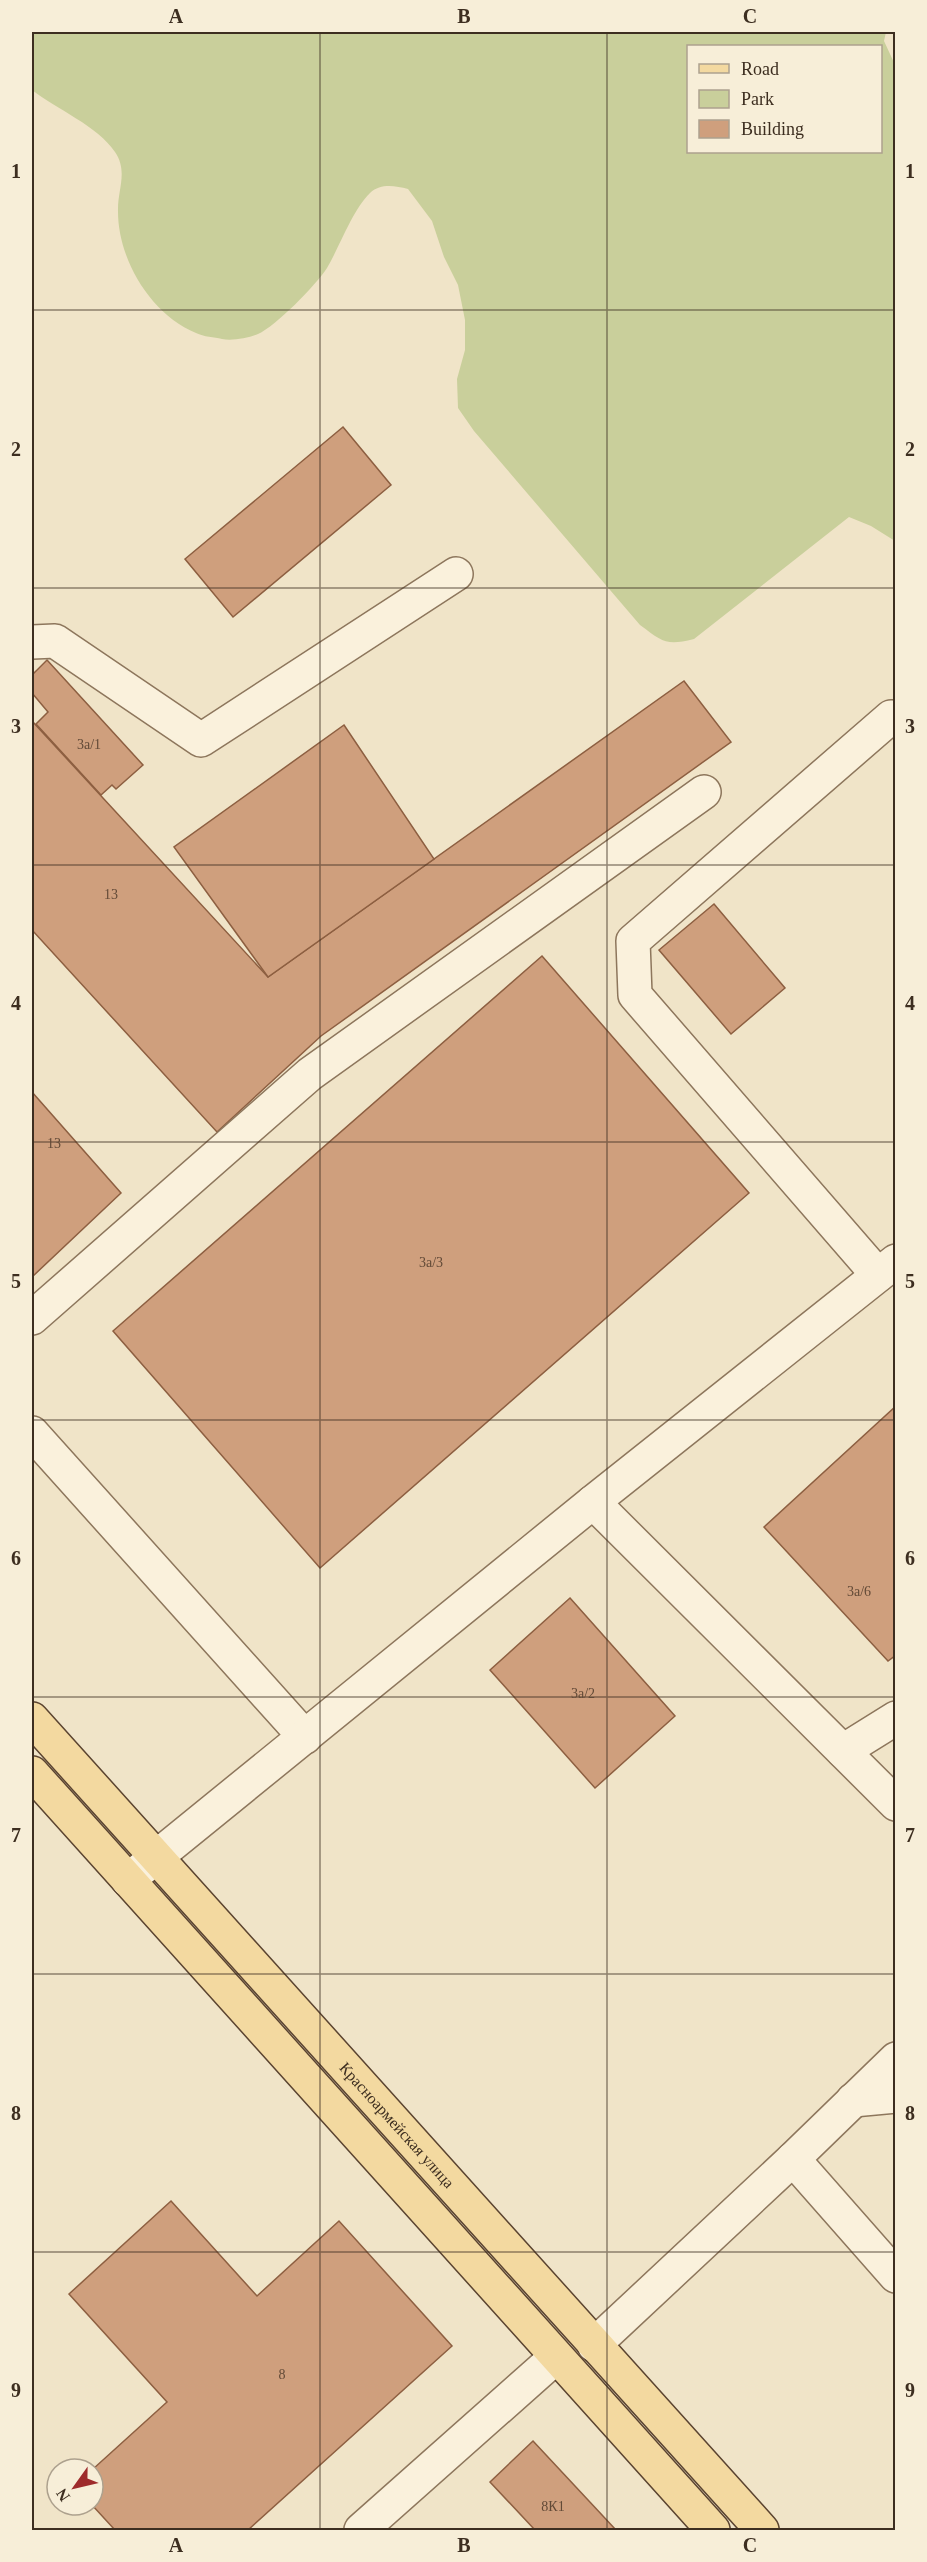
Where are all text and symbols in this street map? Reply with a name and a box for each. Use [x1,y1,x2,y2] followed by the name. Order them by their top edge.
[169,5,184,27] text: A
[457,5,471,27] text: B
[743,5,757,27] text: C
[687,45,882,153] legend
[741,59,779,79] text: Road
[741,89,774,109] text: Park
[741,119,804,139] text: Building
[11,160,21,182] text: 1
[905,160,915,182] text: 1
[11,438,21,460] text: 2
[905,438,915,460] text: 2
[11,715,21,737] text: 3
[905,715,915,737] text: 3
[77,737,101,752] house number: 3а/1
[104,887,118,902] house number: 13
[11,992,21,1014] text: 4
[905,992,915,1014] text: 4
[47,1136,61,1151] house number: 13
[419,1255,443,1270] house number: 3а/3
[11,1270,21,1292] text: 5
[905,1270,915,1292] text: 5
[11,1547,21,1569] text: 6
[905,1547,915,1569] text: 6
[847,1584,871,1599] house number: 3а/6
[571,1686,595,1701] house number: 3а/2
[11,1824,21,1846] text: 7
[905,1824,915,1846] text: 7
[337,2059,458,2191] street label: Красноармейская улица
[11,2102,21,2124] text: 8
[905,2102,915,2124] text: 8
[279,2367,286,2382] house number: 8
[11,2379,21,2401] text: 9
[905,2379,915,2401] text: 9
[45,2457,105,2517] north arrow
[52,2485,73,2505] text: N
[541,2499,565,2514] house number: 8К1
[169,2534,184,2556] text: A
[457,2534,471,2556] text: B
[743,2534,757,2556] text: C

